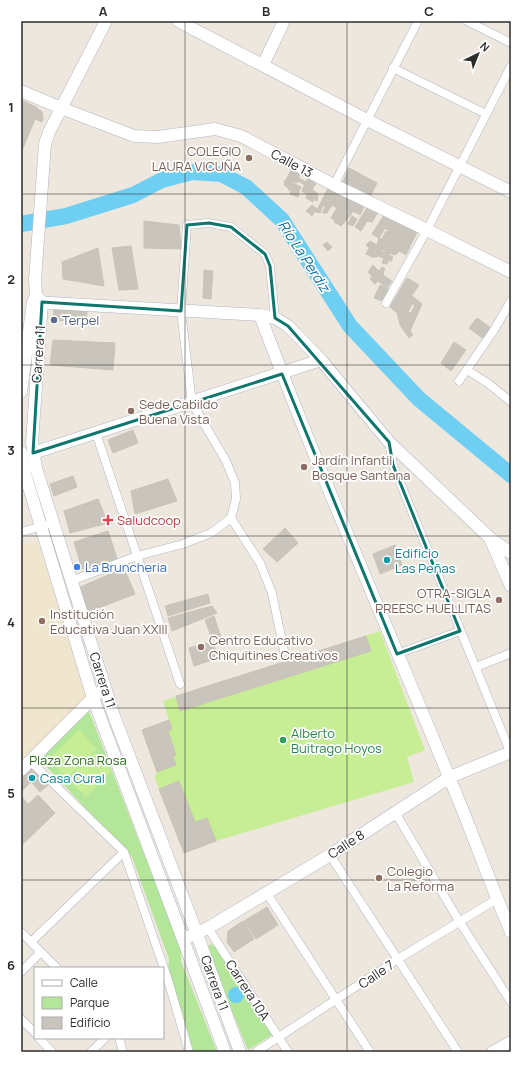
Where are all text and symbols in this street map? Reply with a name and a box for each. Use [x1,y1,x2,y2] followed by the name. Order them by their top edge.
[99,2,108,20] text: A
[262,2,270,20] text: B
[424,2,434,20] text: C
[458,34,498,74] north arrow
[477,38,493,55] text: N
[8,98,14,116] text: 1
[152,142,242,175] place label: COLEGIO LAURA VICUÑA
[268,144,316,182] street label: Calle 13
[244,153,254,163] marker: COLEGIO LAURA VICUÑA
[274,216,335,296] water label: Río La Perdiz
[7,270,15,288] text: 2
[62,311,99,329] place label: Terpel
[49,315,59,325] marker: Terpel
[27,325,49,383] street label: Carrera 11
[139,395,219,428] place label: Sede Cabildo Buena Vista
[126,406,136,416] marker: Sede Cabildo Buena Vista
[7,441,15,459] text: 3
[312,451,410,484] place label: Jardín Infantil Bosque Santana
[299,462,309,472] marker: Jardín Infantil Bosque Santana
[117,511,181,529] place label: Saludcoop
[102,514,114,526] marker: Saludcoop
[395,544,456,577] place label: Edificio Las Peñas
[382,555,392,565] marker: Edificio Las Peñas
[85,558,167,576] place label: La Bruncheria
[72,562,82,572] marker: La Bruncheria
[375,584,491,617] place label: OTRA-SIGLA PREESC HUELLITAS
[494,595,504,605] marker: OTRA-SIGLA PREESC HUELLITAS
[50,605,168,638] place label: Institución Educativa Juan XXIII
[7,613,15,631] text: 4
[37,616,47,626] marker: Institución Educativa Juan XXIII
[209,631,338,664] place label: Centro Educativo Chiquitines Creativos
[196,642,206,652] marker: Centro Educativo Chiquitines Creativos
[86,650,120,710] street label: Carrera 11
[291,724,382,757] place label: Alberto Buitrago Hoyos
[278,735,288,745] marker: Alberto Buitrago Hoyos
[29,751,127,769] park label: Plaza Zona Rosa
[40,769,105,787] place label: Casa Cural
[27,773,37,783] marker: Casa Cural
[7,784,15,802] text: 5
[324,825,368,863] street label: Calle 8
[387,862,454,895] place label: Colegio La Reforma
[374,873,384,883] marker: Colegio La Reforma
[197,953,233,1013] street label: Carrera 11
[7,956,15,974] text: 6
[222,956,274,1024] street label: Carrera 10A
[355,956,397,992] street label: Calle 7
[34,967,164,1039] legend
[70,974,98,991] text: Calle
[70,994,109,1011] text: Parque
[70,1014,110,1031] text: Edificio

